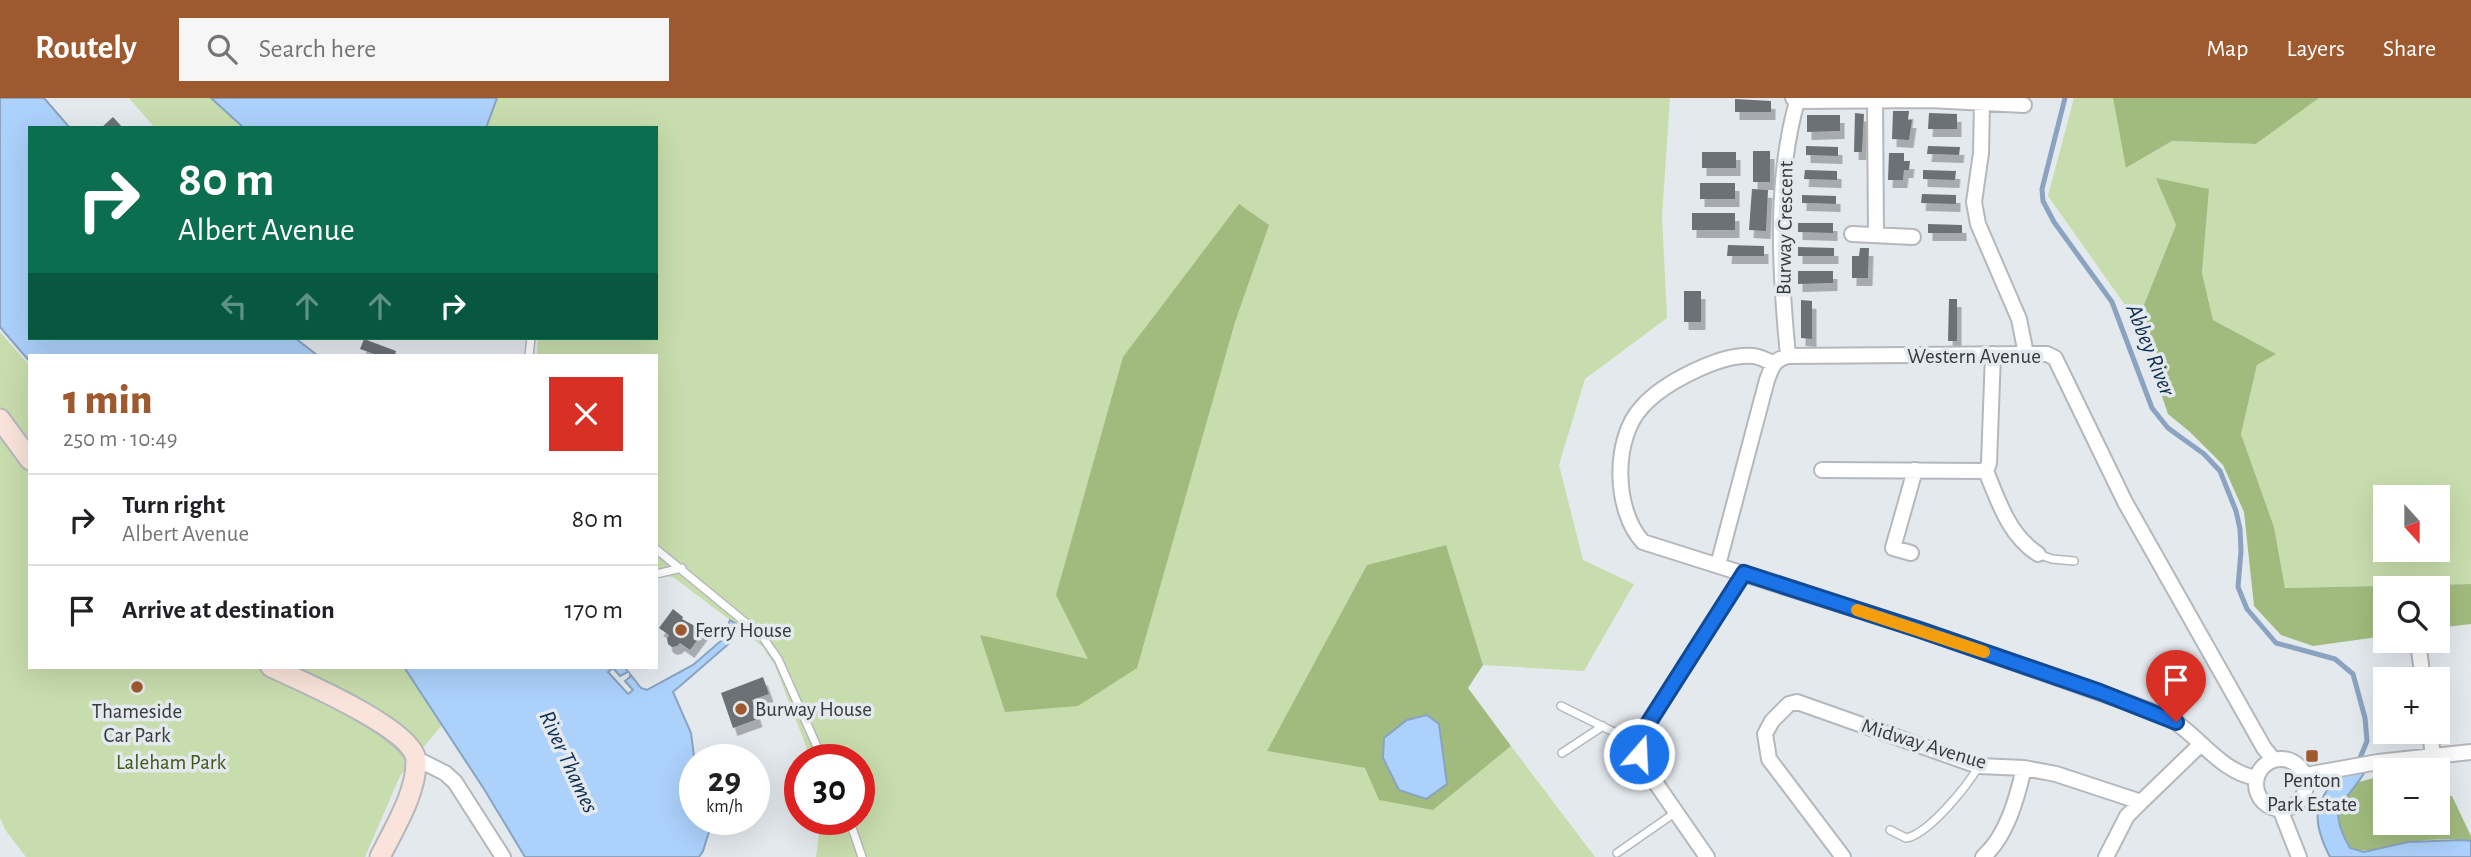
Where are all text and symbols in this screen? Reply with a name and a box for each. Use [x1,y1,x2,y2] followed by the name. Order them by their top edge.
[179,18,669,81] search box
[203,30,241,68] icon: search
[35,32,137,65] text: Routely
[259,36,376,62] text: Search here
[2206,37,2248,61] text: Map
[2286,37,2345,61] text: Layers
[2383,37,2436,61] text: Share
[63,154,154,245] icon: right
[178,156,275,205] text: 80 m
[1773,160,1797,295] street label: Burway Crescent
[178,214,355,246] text: Albert Avenue
[215,287,253,325] icon: left
[288,287,326,325] icon: ahead
[361,287,399,325] icon: ahead
[434,287,472,325] icon: right
[2121,300,2179,399] water label: Abbey River
[1907,346,2041,367] street label: Western Avenue
[549,377,623,451] button: close
[63,379,152,421] text: 1 min
[63,428,177,451] text: 250 m · 10:49
[2373,485,2450,562] north arrow
[2373,485,2450,835] map controls
[122,492,225,518] text: Turn right
[63,501,101,539] icon: right
[572,506,623,532] text: 80 m
[122,523,249,546] text: Albert Avenue
[2373,576,2450,653] button: search
[63,592,101,630] icon: arrive
[122,597,335,623] text: Arrive at destination
[564,597,623,623] text: 170 m
[695,620,792,641] place label: Ferry House
[673,622,689,638] marker: Ferry House
[2146,650,2206,722] pin
[2157,661,2195,699] icon: arrive
[2373,667,2450,744] button: +
[129,679,145,695] marker: Thameside Car Park
[755,699,872,720] place label: Burway House
[92,701,182,746] place label: Thameside Car Park
[733,701,749,717] marker: Burway House
[534,707,602,817] water label: River Thames
[1859,715,1989,773] street label: Midway Avenue
[1602,717,1676,791] position arrow
[784,744,875,835] speed limit sign: 30
[2304,748,2320,764] marker: Penton Park Estate
[116,752,227,773] park label: Laleham Park
[2373,758,2450,835] button: −
[708,763,741,798] text: 29
[2267,770,2357,815] place label: Penton Park Estate
[706,798,743,816] text: km/h

